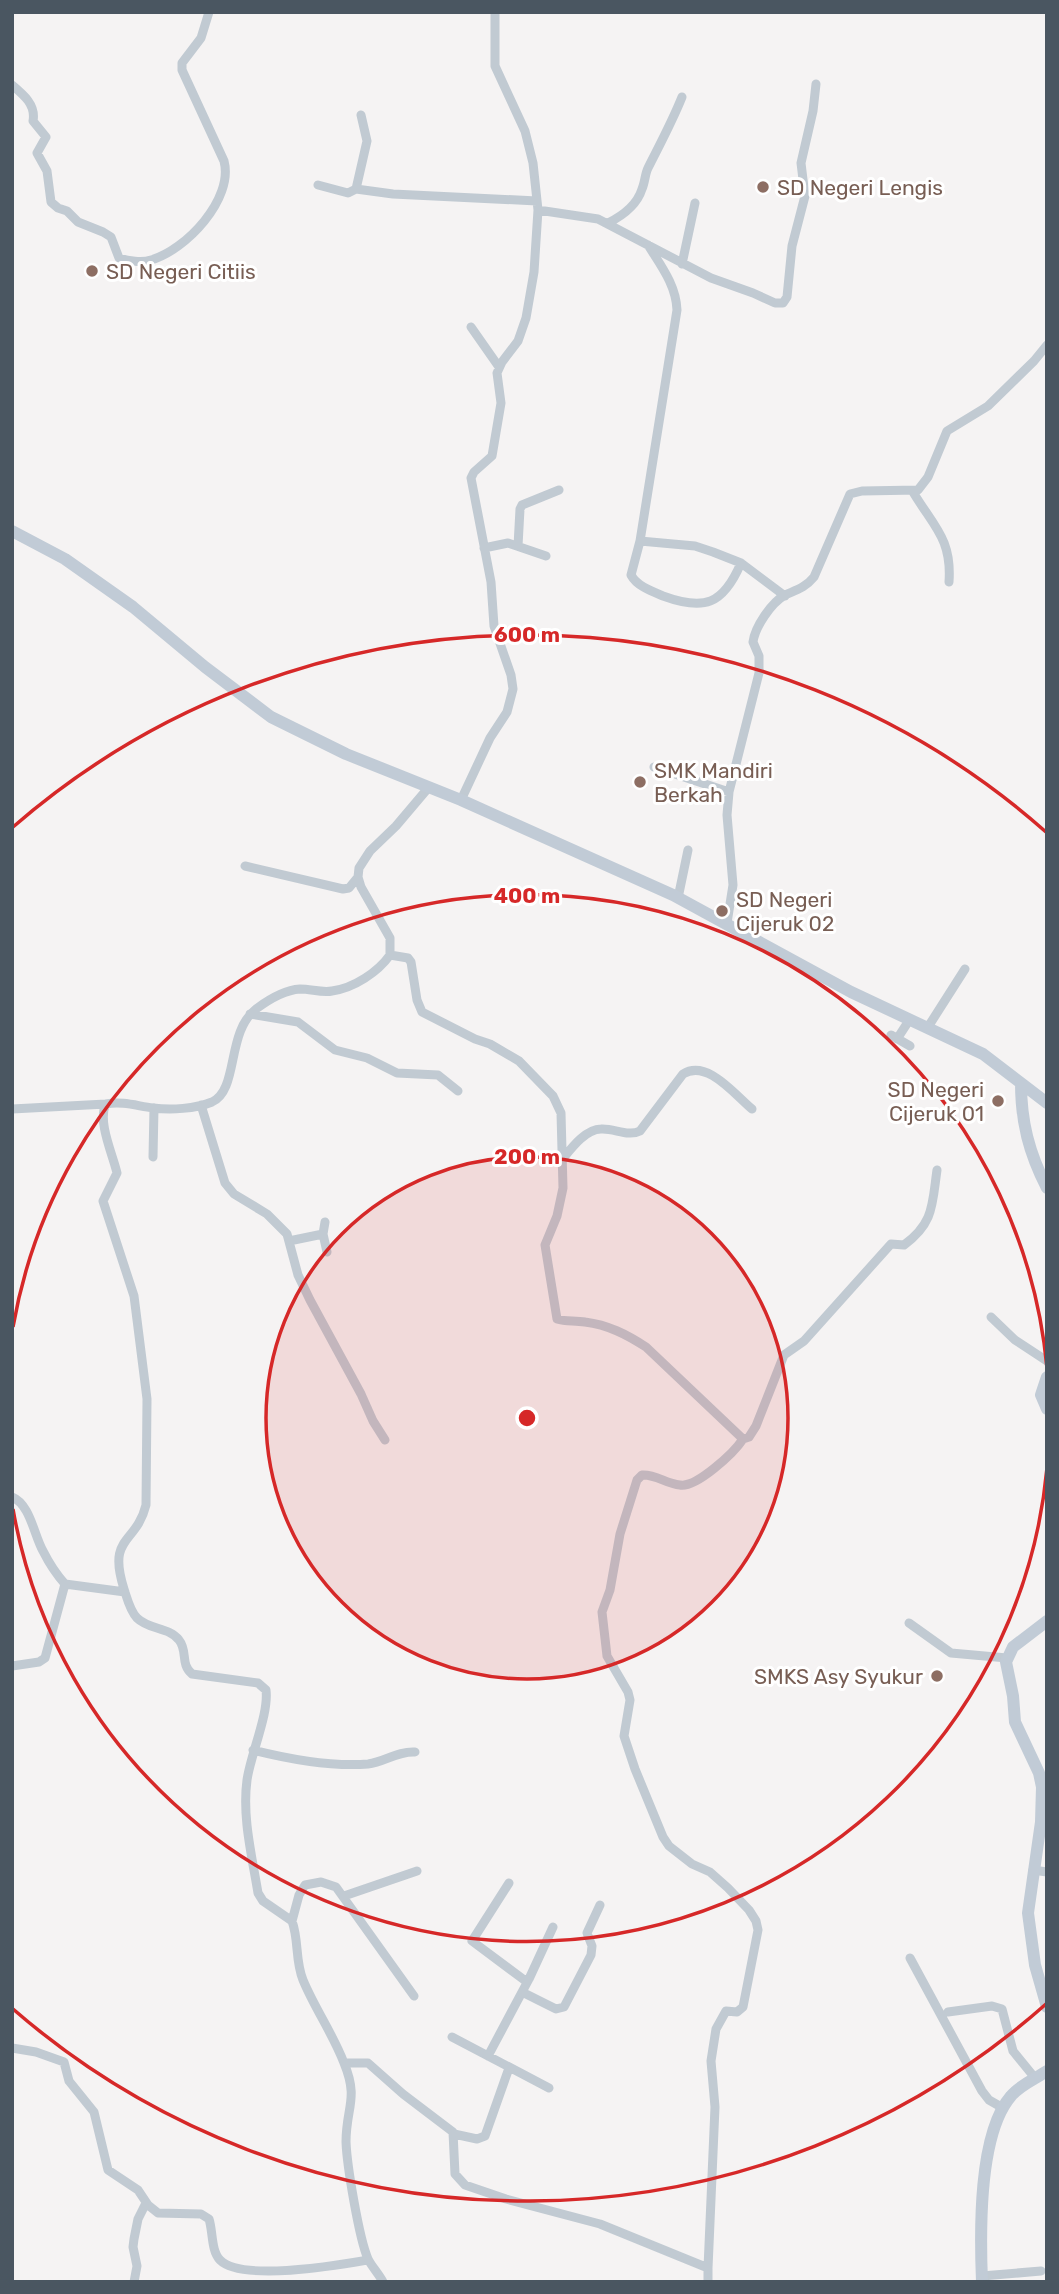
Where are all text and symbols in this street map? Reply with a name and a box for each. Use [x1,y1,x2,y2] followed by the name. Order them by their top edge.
[777,175,943,200] place label: SD Negeri Lengis
[755,179,771,195] marker: SD Negeri Lengis
[106,259,256,284] place label: SD Negeri Citiis
[84,263,100,279] marker: SD Negeri Citiis
[494,622,560,647] text: 600 m
[654,758,773,807] place label: SMK Mandiri Berkah
[632,774,648,790] marker: SMK Mandiri Berkah
[494,883,560,908] text: 400 m
[736,887,834,936] place label: SD Negeri Cijeruk 02
[714,903,730,919] marker: SD Negeri Cijeruk 02
[888,1077,984,1126] place label: SD Negeri Cijeruk 01
[990,1093,1006,1109] marker: SD Negeri Cijeruk 01
[494,1144,560,1169] text: 200 m
[515,1406,539,1430] centre of rings
[754,1664,923,1689] place label: SMKS Asy Syukur
[929,1668,945,1684] marker: SMKS Asy Syukur

